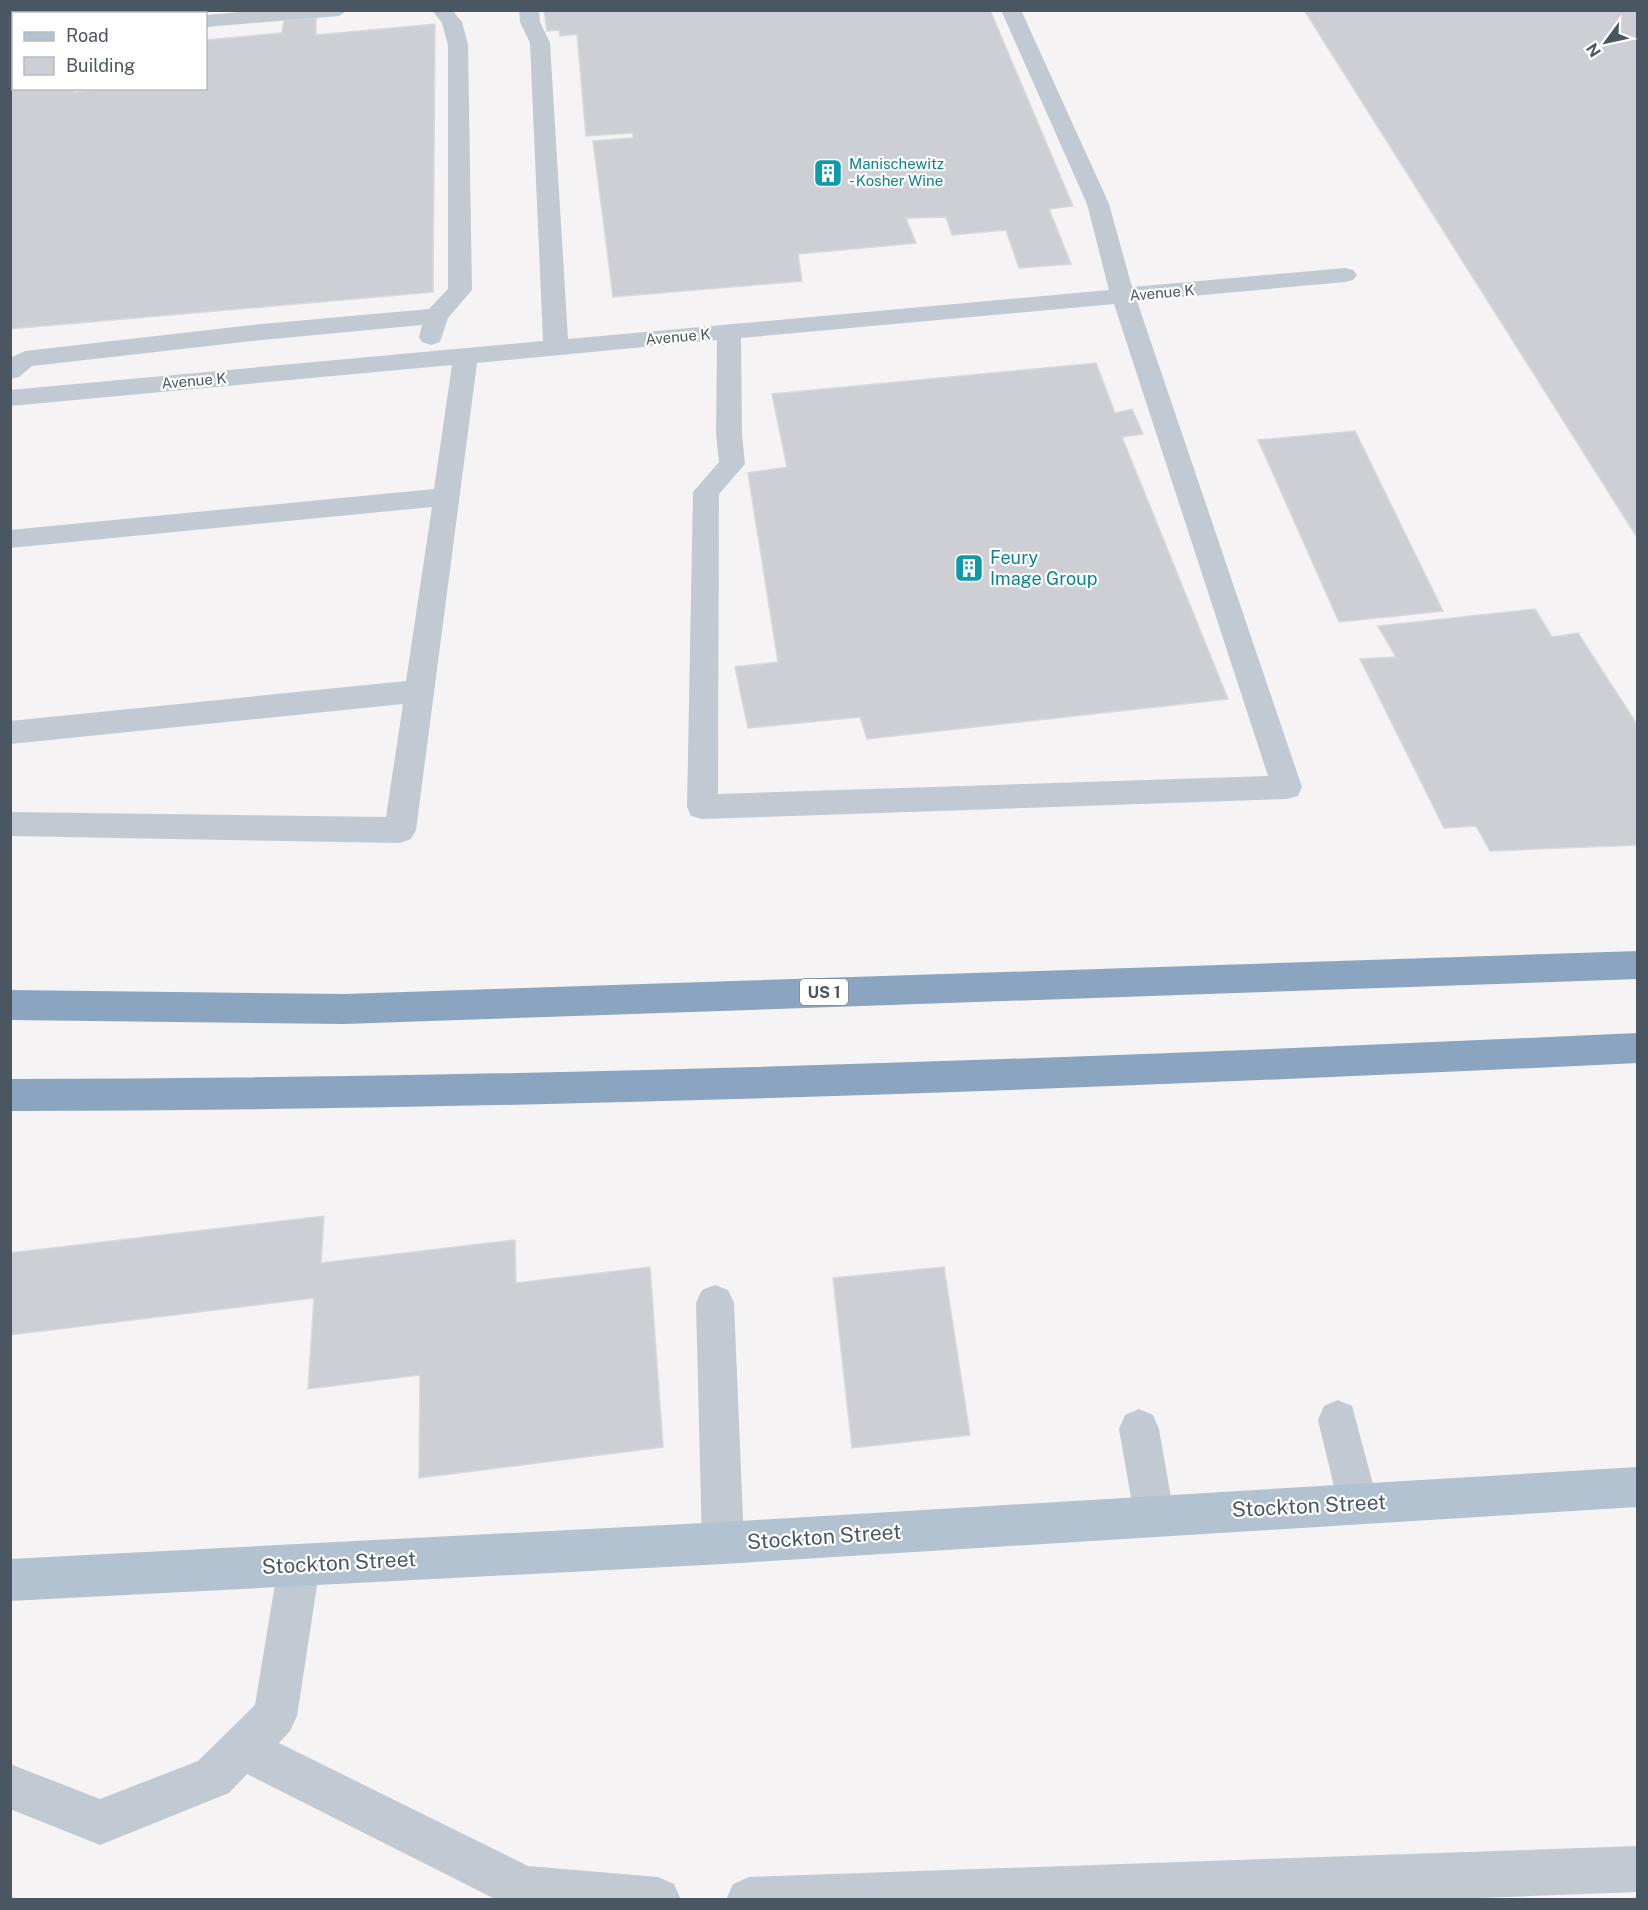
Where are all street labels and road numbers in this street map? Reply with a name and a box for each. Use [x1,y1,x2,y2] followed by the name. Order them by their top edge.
[1129,281,1195,304] street label: Avenue K
[645,325,711,348] street label: Avenue K
[161,369,227,392] street label: Avenue K
[800,979,848,1005] road number: US 1
[1231,1489,1387,1522] street label: Stockton Street
[746,1519,902,1554] street label: Stockton Street
[261,1546,417,1579] street label: Stockton Street

